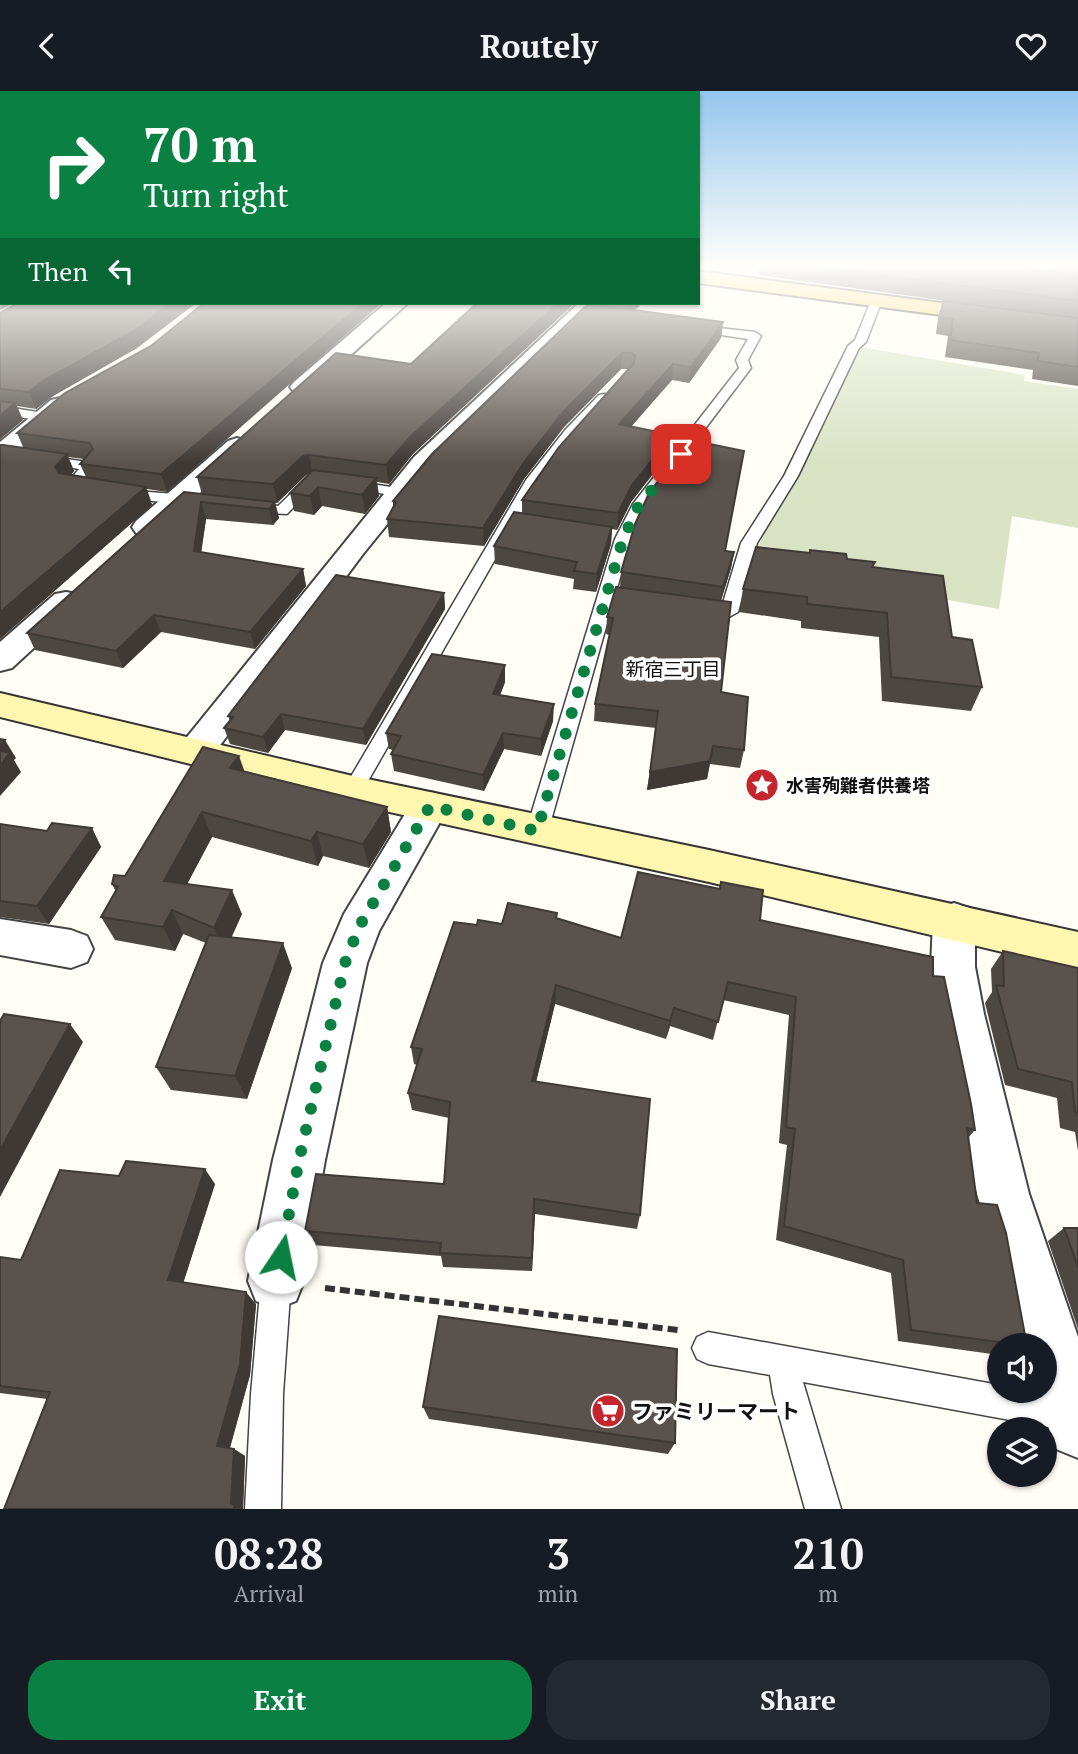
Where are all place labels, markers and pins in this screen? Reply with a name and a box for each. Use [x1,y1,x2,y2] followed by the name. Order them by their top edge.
[651,424,711,484] pin
[743,766,781,804] place icon: 水害殉難者供養塔
[786,773,930,797] place label: 水害殉難者供養塔
[589,1392,627,1430] supermarket icon: ファミリーマート
[632,1397,800,1425] place label: ファミリーマート

